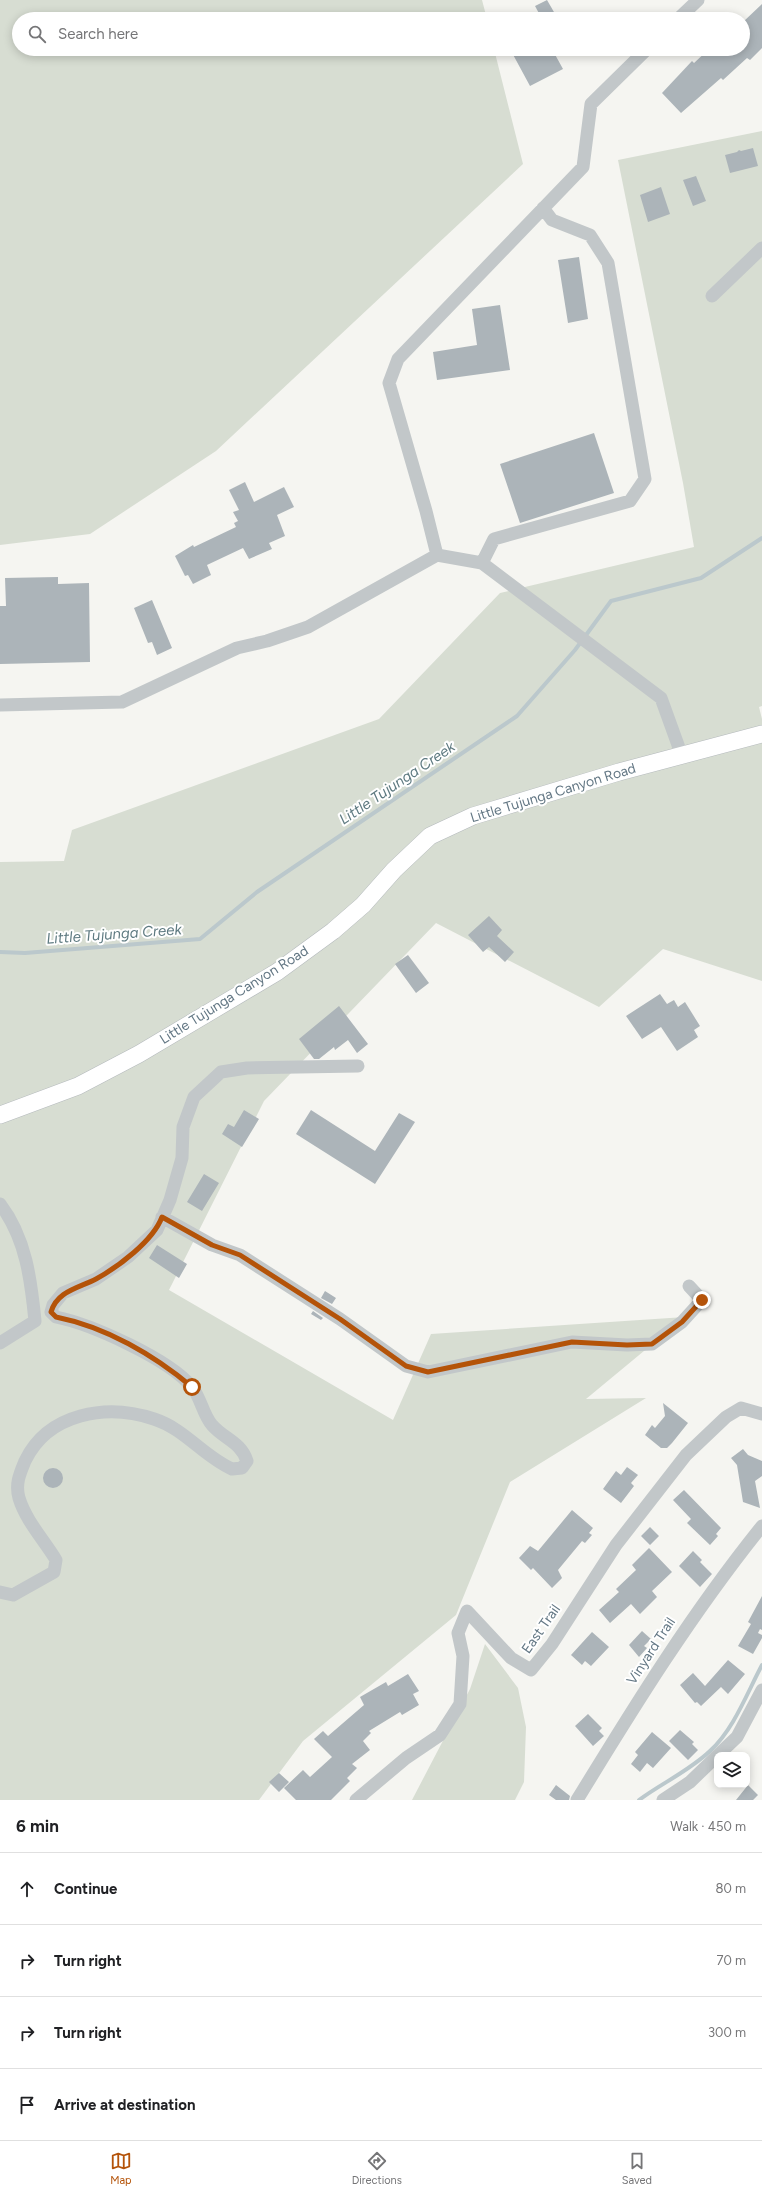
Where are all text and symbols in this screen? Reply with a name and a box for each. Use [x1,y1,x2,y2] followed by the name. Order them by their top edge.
[12,12,750,56] search box
[26,23,48,45] icon: search
[58,25,138,43] text: Search here
[336,737,459,828] water label: Little Tujunga Creek
[468,760,638,826] street label: Little Tujunga Canyon Road
[46,920,183,948] water label: Little Tujunga Creek
[156,942,312,1048] street label: Little Tujunga Canyon Road
[693,1291,711,1309] route end
[183,1378,201,1396] route start
[518,1601,564,1657] street label: East Trail
[623,1614,679,1688] street label: Vinyard Trail
[714,1752,750,1788] map controls
[714,1752,750,1788] button: layers
[16,1816,59,1836] text: 6 min
[670,1819,746,1834] text: Walk · 450 m
[16,1878,38,1900] icon: ahead
[54,1880,117,1898] text: Continue
[715,1881,746,1896] text: 80 m
[16,1950,38,1972] icon: right
[54,1952,122,1970] text: Turn right
[716,1953,746,1968] text: 70 m
[16,2022,38,2044] icon: right
[54,2024,122,2042] text: Turn right
[708,2025,746,2040] text: 300 m
[16,2094,38,2116] icon: arrive
[54,2096,195,2114] text: Arrive at destination
[110,2150,132,2187] tab: Map
[352,2150,402,2187] tab: Directions
[622,2150,652,2187] tab: Saved

